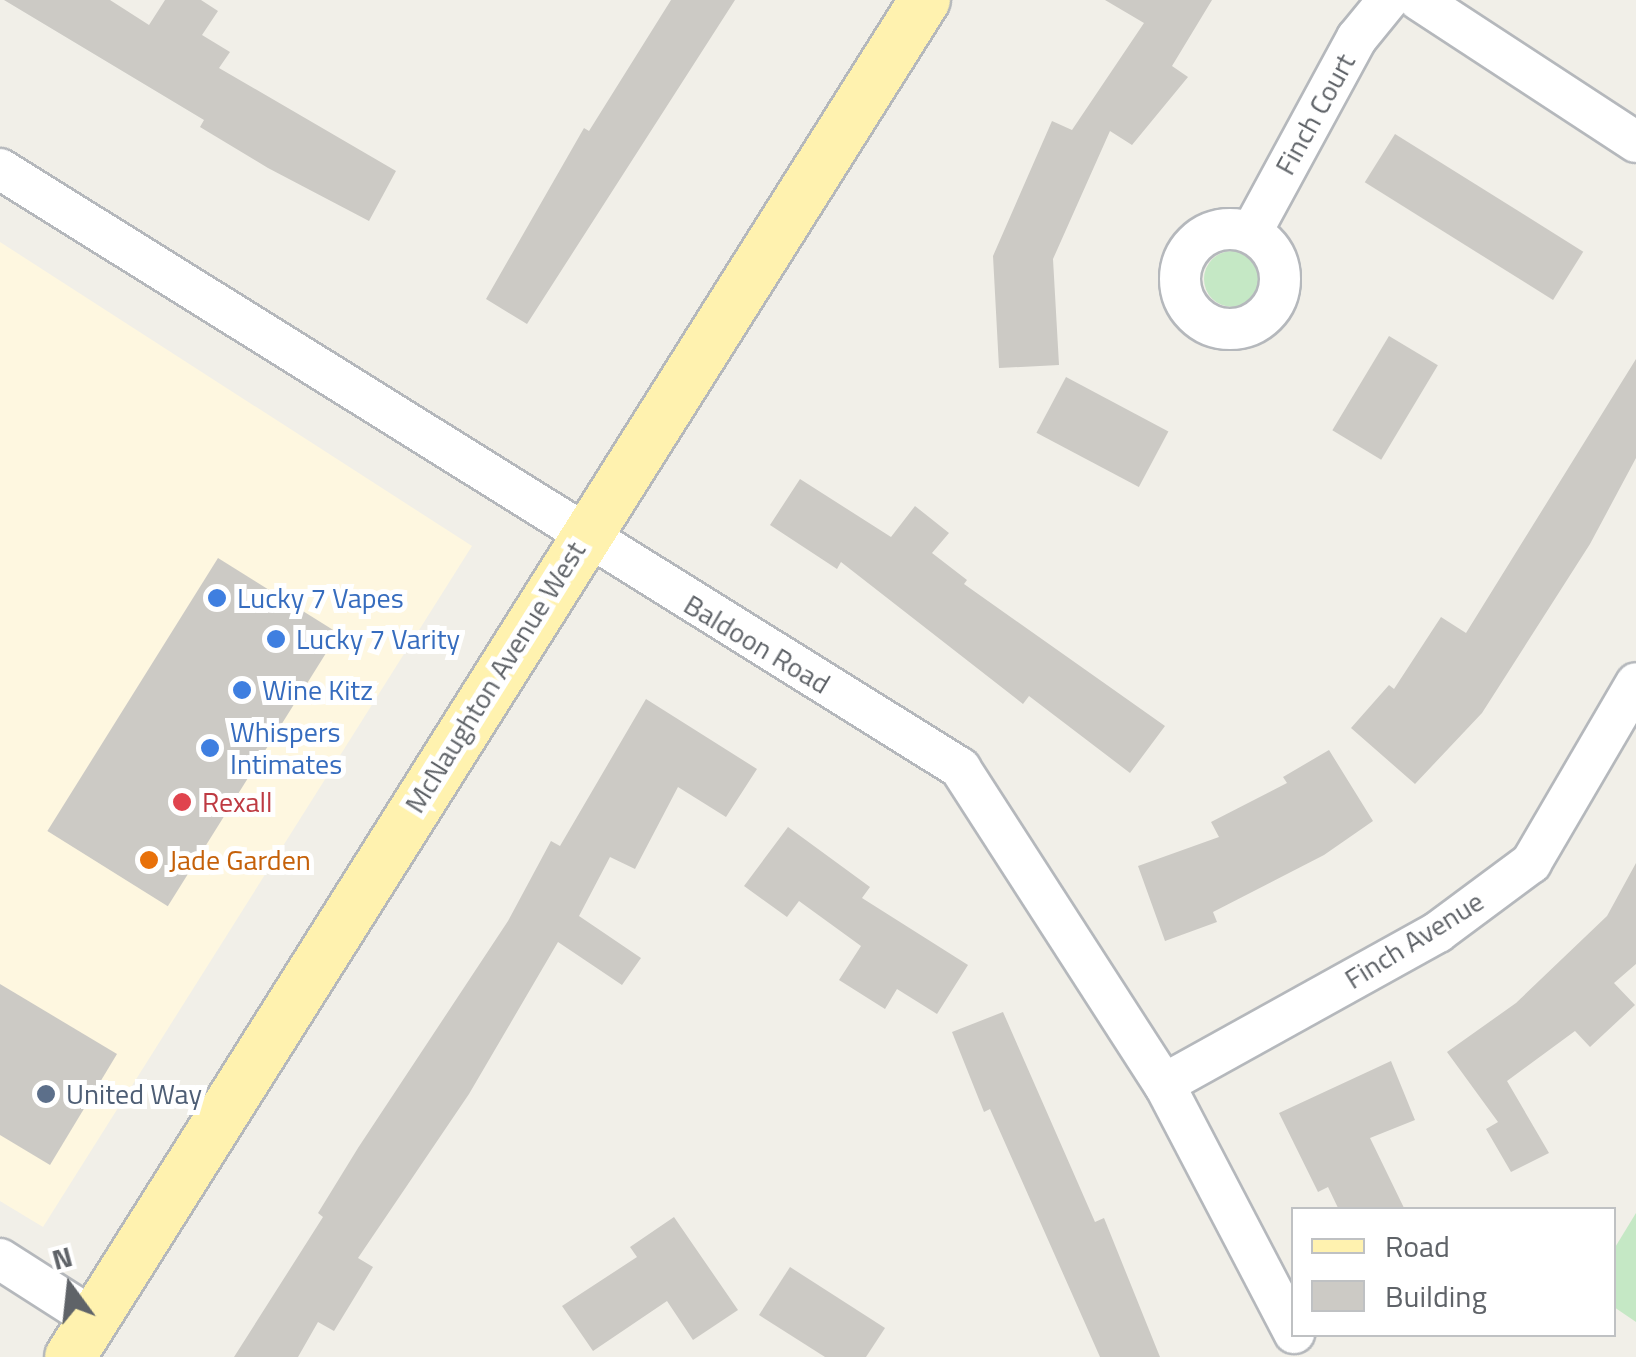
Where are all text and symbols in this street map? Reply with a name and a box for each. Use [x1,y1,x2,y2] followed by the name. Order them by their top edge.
[1268,48,1362,180] street label: Finch Court
[398,535,592,819] street label: McNaughton Avenue West
[237,581,404,615] place label: Lucky 7 Vapes
[206,587,228,609] marker: Lucky 7 Vapes
[678,587,836,701] street label: Baldoon Road
[296,622,460,656] place label: Lucky 7 Varity
[265,628,287,650] marker: Lucky 7 Varity
[262,673,373,707] place label: Wine Kitz
[231,679,253,701] marker: Wine Kitz
[230,715,342,781] place label: Whispers Intimates
[199,737,221,759] marker: Whispers Intimates
[202,785,273,819] place label: Rexall
[171,791,193,813] marker: Rexall
[169,843,311,877] place label: Jade Garden
[138,849,160,871] marker: Jade Garden
[1339,884,1489,996] street label: Finch Avenue
[66,1077,202,1111] place label: United Way
[35,1083,57,1105] marker: United Way
[1291,1207,1616,1337] legend
[1385,1223,1450,1269] text: Road
[47,1234,77,1281] text: N
[20,1237,120,1337] north arrow
[1385,1273,1487,1319] text: Building

